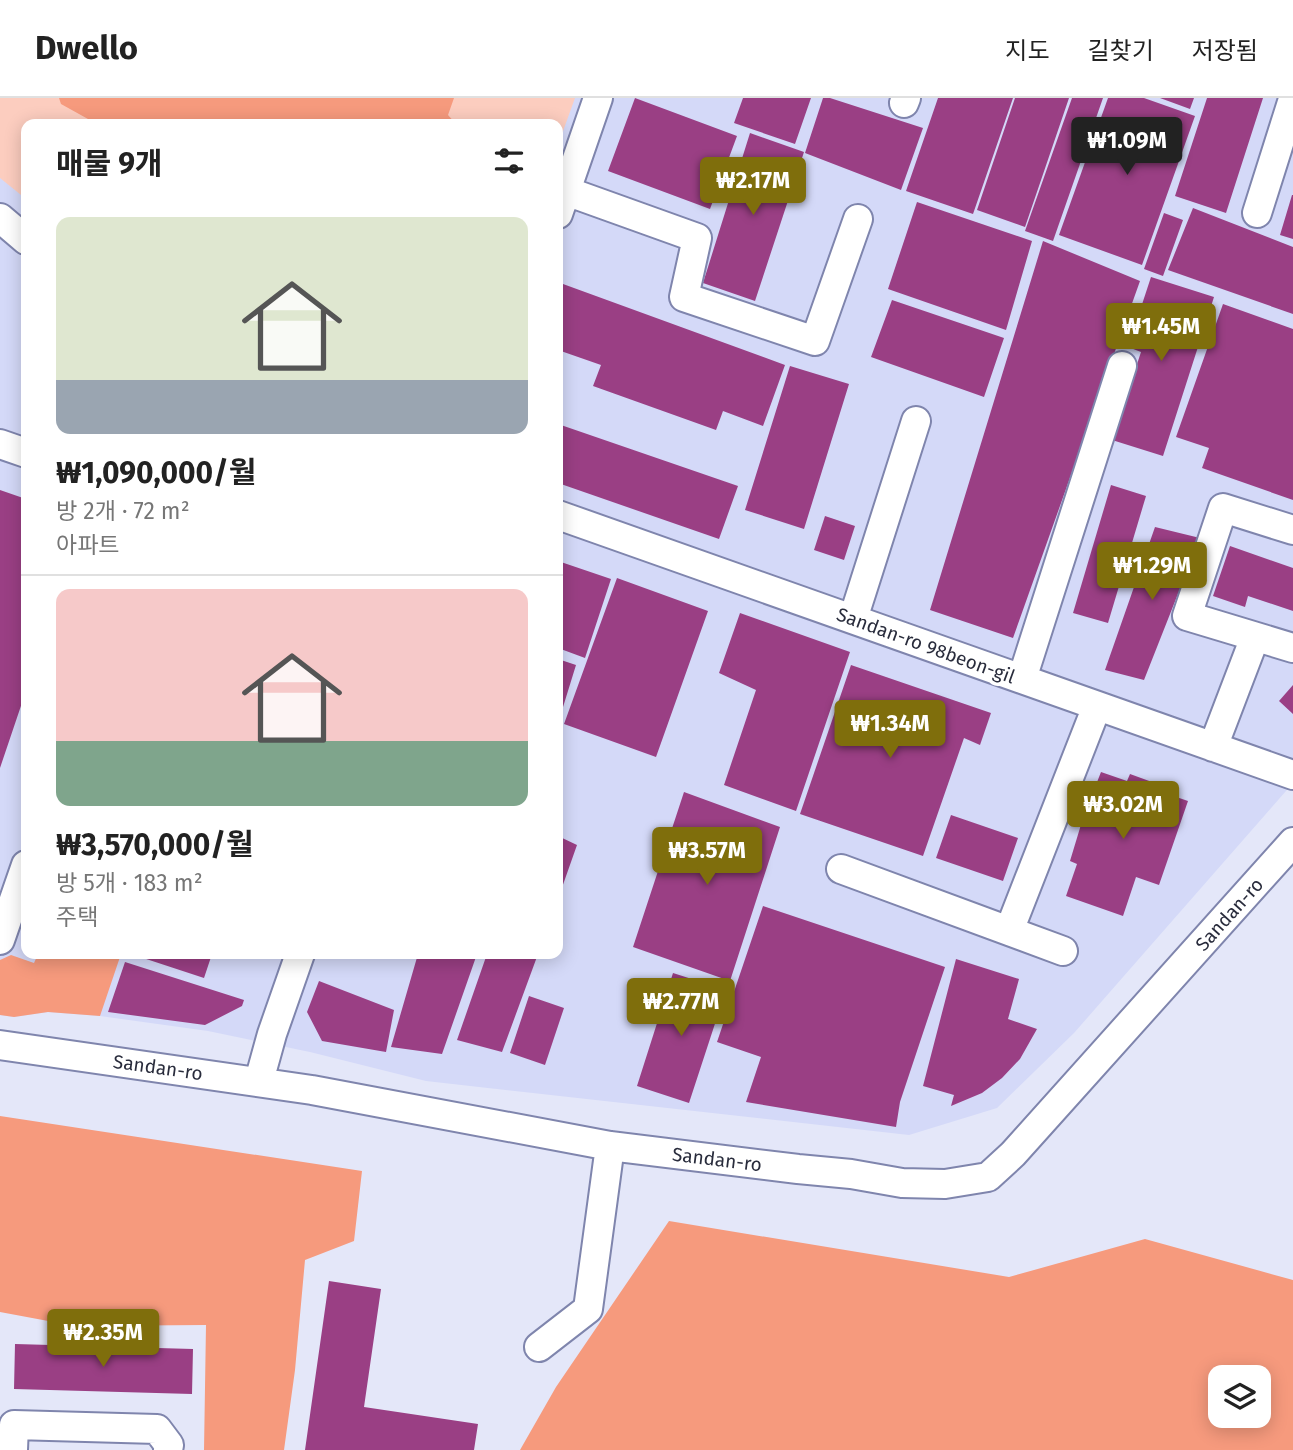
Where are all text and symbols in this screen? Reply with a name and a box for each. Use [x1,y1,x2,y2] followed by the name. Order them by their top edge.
[35,28,138,68] text: Dwello
[1005,37,1050,65] text: 지도
[1088,37,1154,65] text: 길찾기
[1192,37,1258,65] text: 저장됨
[1070,118,1184,177] pin: ₩1.09M
[1087,126,1167,154] text: ₩1.09M
[490,142,528,180] icon: filters
[56,146,163,182] text: 매물 9개
[696,158,810,217] pin: ₩2.17M
[716,166,790,194] text: ₩2.17M
[229,263,355,389] icon: home
[1104,303,1218,363] pin: ₩1.45M
[1122,312,1200,340] text: ₩1.45M
[56,455,256,491] text: ₩1,090,000/월
[56,497,190,525] text: 방 2개 · 72 m²
[56,531,119,559] text: 아파트
[1095,542,1209,602] pin: ₩1.29M
[1113,551,1191,579] text: ₩1.29M
[834,603,1018,689] street label: Sandan-ro 98beon-gil
[229,635,355,761] icon: home
[833,700,947,760] pin: ₩1.34M
[851,709,929,737] text: ₩1.34M
[1066,782,1180,841] pin: ₩3.02M
[1083,790,1163,818] text: ₩3.02M
[56,827,254,863] text: ₩3,570,000/월
[650,828,764,887] pin: ₩3.57M
[668,836,746,864] text: ₩3.57M
[56,869,203,897] text: 방 5개 · 183 m²
[1191,873,1268,956] street label: Sandan-ro
[56,903,98,931] text: 주택
[624,978,738,1038] pin: ₩2.77M
[643,987,719,1015] text: ₩2.77M
[112,1050,204,1085] street label: Sandan-ro
[671,1143,763,1176] street label: Sandan-ro
[46,1310,160,1369] pin: ₩2.35M
[63,1318,143,1346] text: ₩2.35M
[1208,1365,1271,1428] map controls
[1208,1365,1271,1428] button: layers

